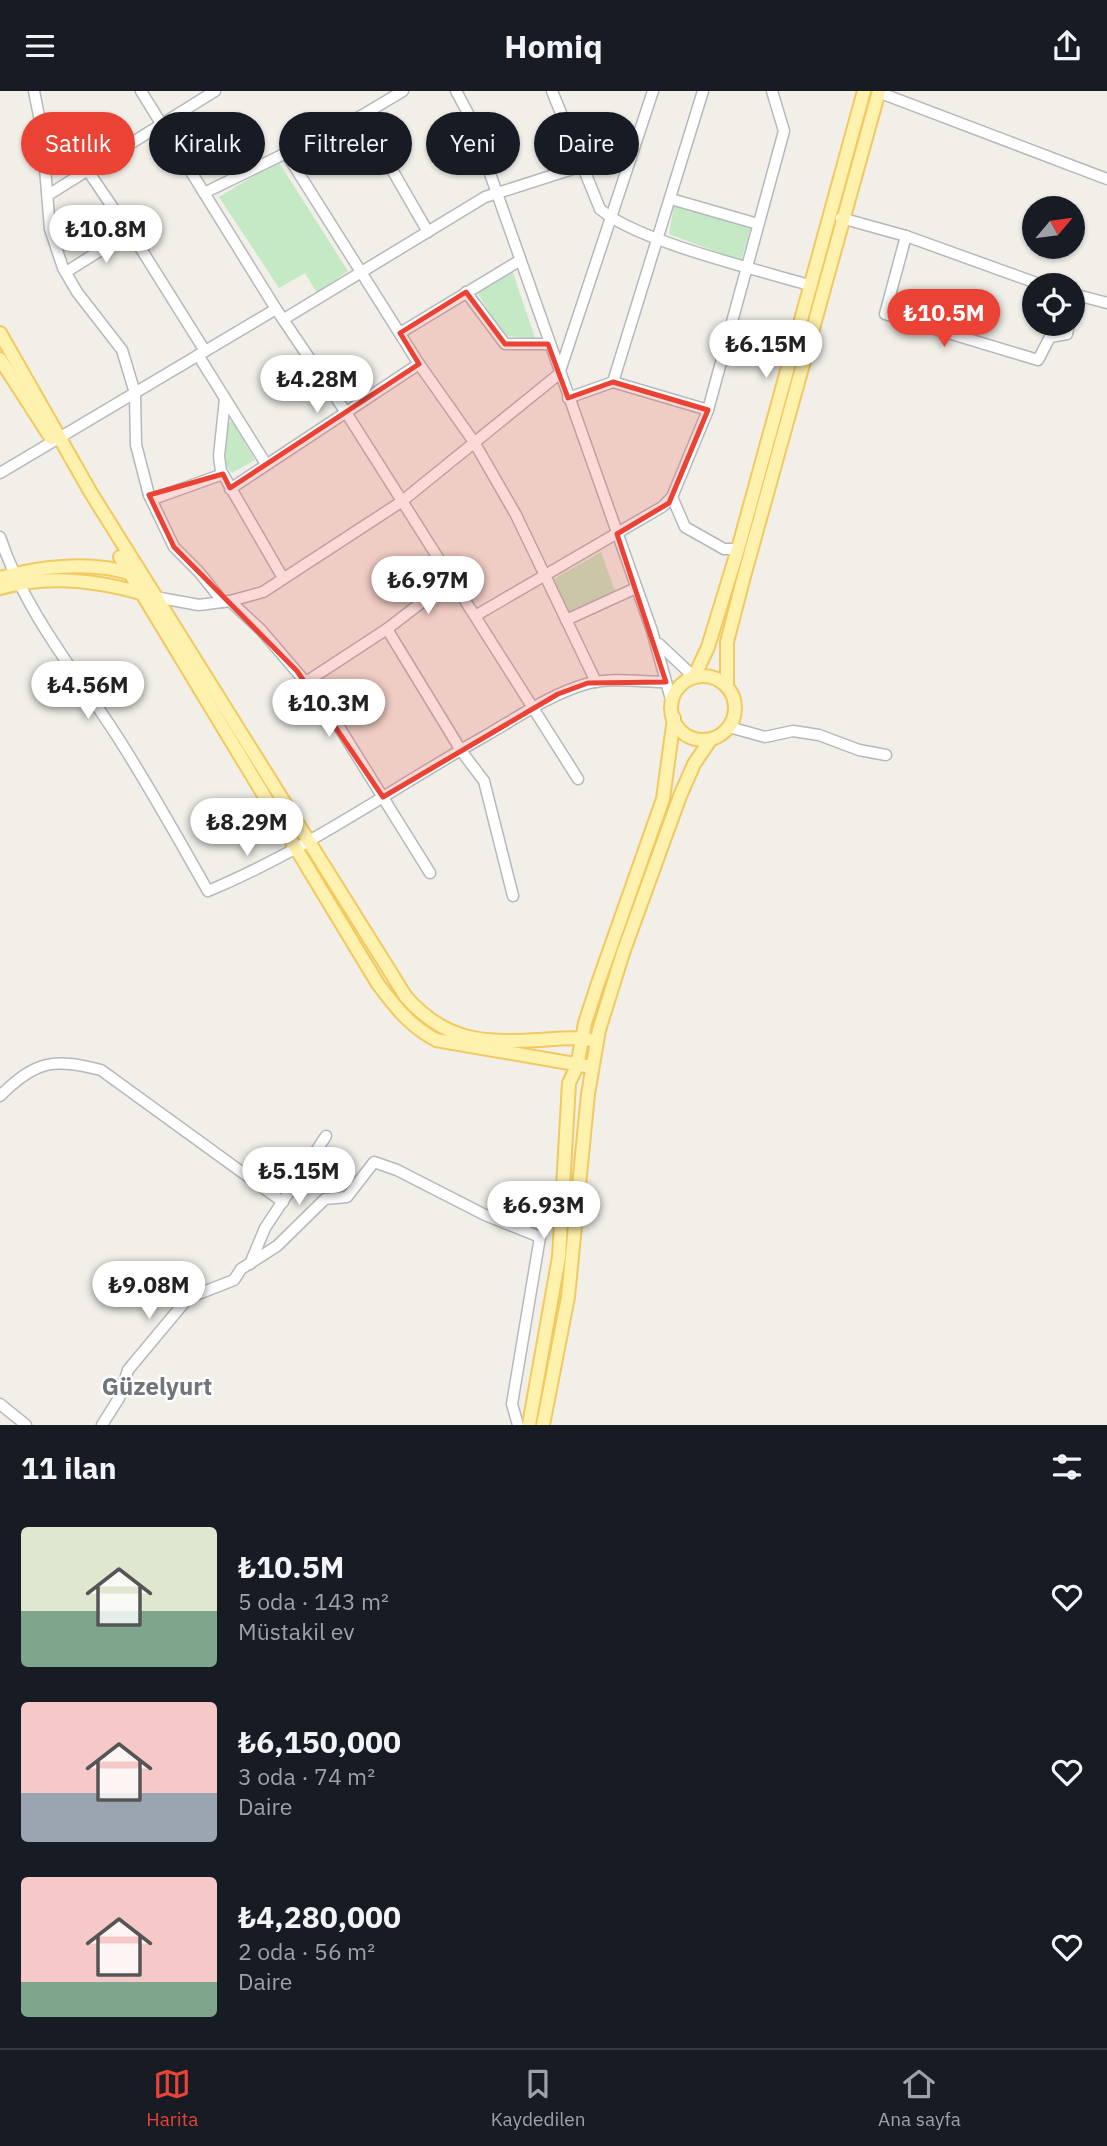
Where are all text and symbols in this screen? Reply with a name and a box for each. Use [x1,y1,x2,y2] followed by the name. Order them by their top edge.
[504,25,603,67] text: Homiq
[21,27,59,65] icon: menu
[1048,27,1086,65] icon: share
[21,112,135,175] chip: Satılık
[149,112,265,175] chip: Kiralık
[279,112,412,175] chip: Filtreler
[426,112,520,175] chip: Yeni
[534,112,639,175] chip: Daire
[1022,196,1085,259] north arrow
[1022,196,1085,336] map controls
[49,205,163,265] pin: ₺10.8M
[65,213,147,243] text: ₺10.8M
[1022,273,1085,336] button: locate
[887,289,1001,349] pin: ₺10.5M
[903,297,985,327] text: ₺10.5M
[709,321,823,380] pin: ₺6.15M
[725,328,807,358] text: ₺6.15M
[260,355,374,415] pin: ₺4.28M
[276,363,358,393] text: ₺4.28M
[371,557,485,616] pin: ₺6.97M
[387,564,469,594] text: ₺6.97M
[31,661,145,721] pin: ₺4.56M
[47,669,129,699] text: ₺4.56M
[272,679,386,739] pin: ₺10.3M
[288,687,370,717] text: ₺10.3M
[190,799,304,858] pin: ₺8.29M
[206,806,288,836] text: ₺8.29M
[242,1147,356,1207] pin: ₺5.15M
[258,1155,340,1185] text: ₺5.15M
[487,1181,601,1241] pin: ₺6.93M
[503,1189,585,1219] text: ₺6.93M
[92,1261,206,1321] pin: ₺9.08M
[108,1269,190,1299] text: ₺9.08M
[102,1370,212,1402] district label: Güzelyurt
[21,1448,117,1487] text: 11 ilan
[1048,1448,1086,1486] icon: filters
[238,1547,344,1586] text: ₺10.5M
[77,1555,161,1639] icon: home
[1048,1578,1086,1616] icon: heart
[238,1586,389,1616] text: 5 oda · 143 m²
[238,1616,354,1646] text: Müstakil ev
[238,1722,401,1761] text: ₺6,150,000
[77,1730,161,1814] icon: home
[1048,1753,1086,1791] icon: heart
[238,1761,375,1791] text: 3 oda · 74 m²
[238,1791,292,1821] text: Daire
[238,1897,401,1936] text: ₺4,280,000
[77,1905,161,1989] icon: home
[1048,1928,1086,1966] icon: heart
[238,1936,375,1966] text: 2 oda · 56 m²
[238,1966,292,1996] text: Daire
[146,2065,198,2131] tab: Harita
[491,2065,586,2131] tab: Kaydedilen
[878,2065,961,2131] tab: Ana sayfa

